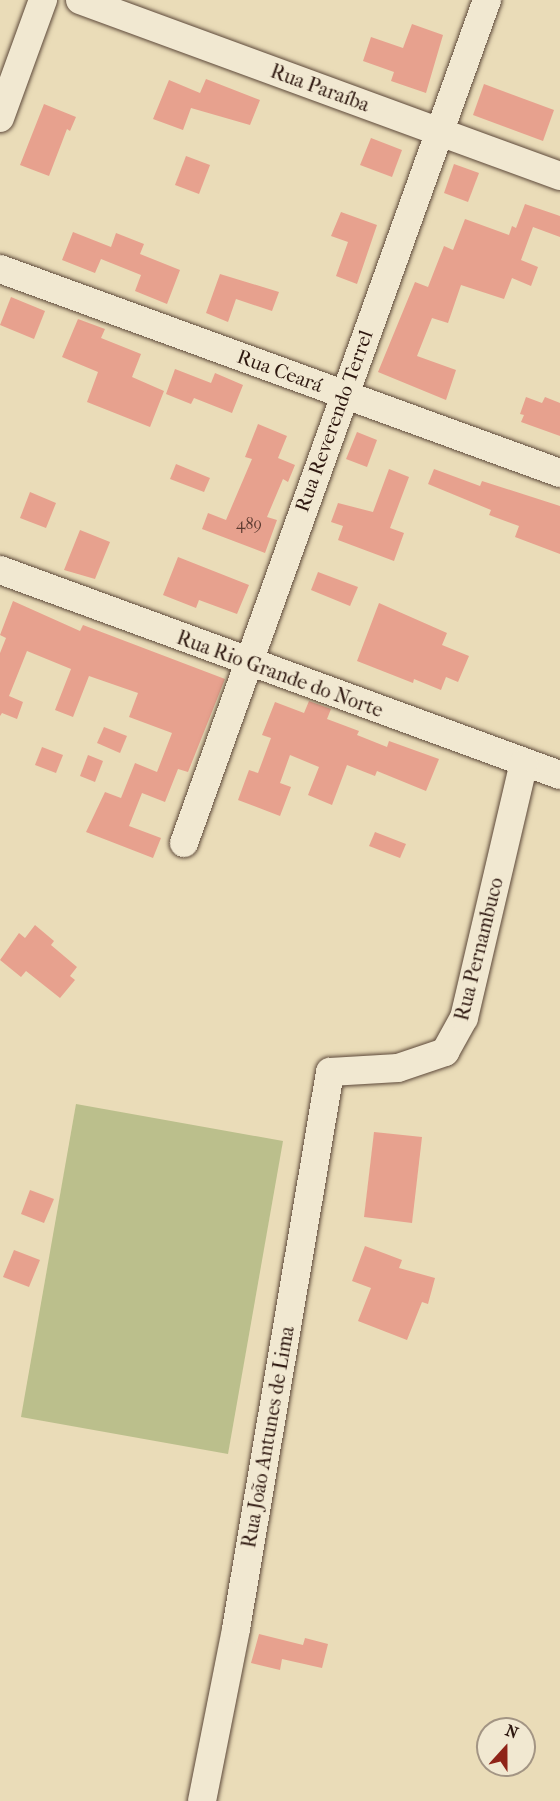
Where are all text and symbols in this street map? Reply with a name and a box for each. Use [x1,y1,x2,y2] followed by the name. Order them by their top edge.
[267,59,373,117] street label: Rua Paraíba
[290,327,378,515] street label: Rua Reverendo Terrel
[234,344,326,398] street label: Rua Ceará
[236,514,262,534] house number: 489
[173,625,387,723] street label: Rua Rio Grande do Norte
[450,875,508,1023] street label: Rua Pernambuco
[237,1324,299,1550] street label: Rua João Antunes de Lima
[476,1717,536,1777] north arrow
[503,1721,521,1743] text: N

